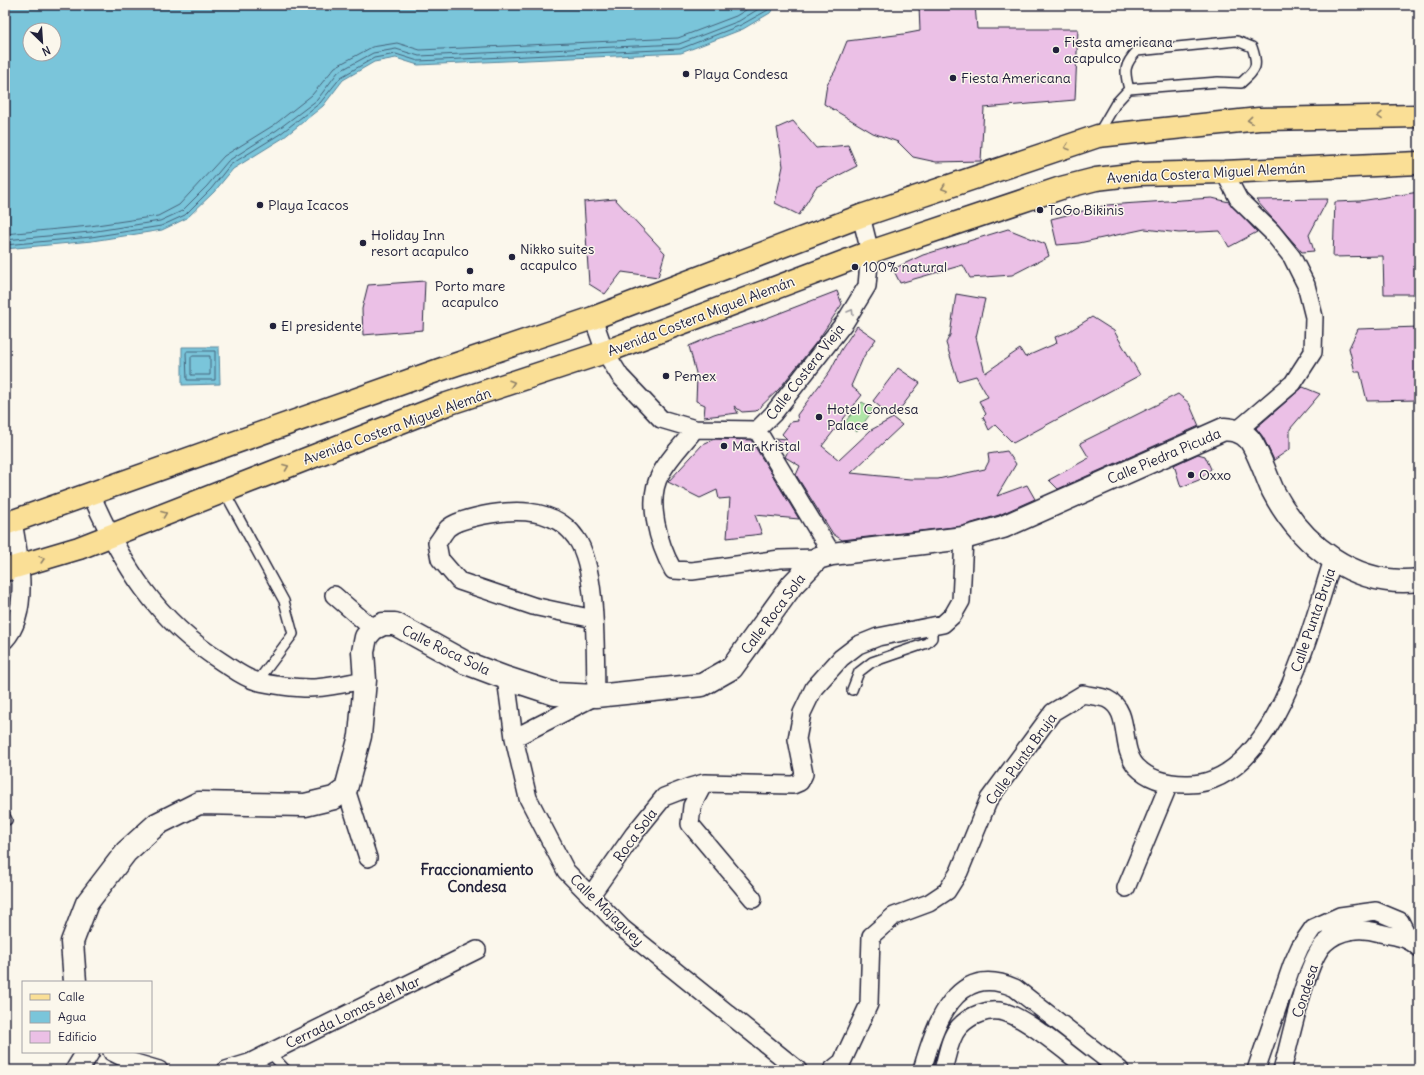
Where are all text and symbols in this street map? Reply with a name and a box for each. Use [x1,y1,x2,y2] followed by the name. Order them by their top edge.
[22,22,62,62] north arrow
[1064,33,1173,67] place label: Fiesta americana acapulco
[40,43,53,59] text: N
[1051,45,1061,55] marker: Fiesta americana acapulco
[694,65,788,83] place label: Playa Condesa
[681,69,691,79] marker: Playa Condesa
[961,69,1071,87] place label: Fiesta Americana
[948,73,958,83] marker: Fiesta Americana
[1377,112,1383,120] one-way arrow
[1247,115,1253,124] one-way arrow
[1063,142,1070,150] one-way arrow
[1106,159,1306,187] street label: Avenida Costera Miguel Alemán
[940,183,947,192] one-way arrow
[268,196,349,214] place label: Playa Icacos
[255,200,265,210] marker: Playa Icacos
[1048,201,1124,219] place label: ToGo Bikinis
[1035,205,1045,215] marker: ToGo Bikinis
[371,226,469,260] place label: Holiday Inn resort acapulco
[358,238,368,248] marker: Holiday Inn resort acapulco
[520,240,594,274] place label: Nikko suites acapulco
[507,252,517,262] marker: Nikko suites acapulco
[863,258,947,276] place label: 100% natural
[850,262,860,272] marker: 100% natural
[465,266,475,276] marker: Porto mare acapulco
[605,272,797,360] street label: Avenida Costera Miguel Alemán
[435,277,505,311] place label: Porto mare acapulco
[846,309,854,316] one-way arrow
[281,317,362,335] place label: El presidente
[762,320,848,424] street label: Calle Costera Vieja
[268,321,278,331] marker: El presidente
[674,367,716,385] place label: Pemex
[661,371,671,381] marker: Pemex
[509,379,516,388] one-way arrow
[301,384,493,468] street label: Avenida Costera Miguel Alemán
[827,400,919,434] place label: Hotel Condesa Palace
[814,412,824,422] marker: Hotel Condesa Palace
[1105,424,1223,488] street label: Calle Piedra Picuda
[732,437,800,455] place label: Mar Kristal
[719,441,729,451] marker: Mar Kristal
[282,464,289,472] one-way arrow
[1199,466,1231,484] place label: Oxxo
[1186,470,1196,480] marker: Oxxo
[161,510,168,518] one-way arrow
[39,555,46,564] one-way arrow
[1287,566,1339,674] street label: Calle Punta Bruja
[737,570,809,658] street label: Calle Roca Sola
[399,621,493,679] street label: Calle Roca Sola
[982,710,1060,808] street label: Calle Punta Bruja
[609,805,661,865] street label: Roca Sola
[420,860,534,896] district label: Fraccionamiento Condesa
[566,870,648,950] street label: Calle Majaguey
[1288,962,1322,1020] street label: Condesa
[283,971,424,1052] street label: Cerrada Lomas del Mar
[22,981,152,1053] legend
[58,989,85,1004] text: Calle
[58,1009,86,1024] text: Agua
[58,1029,97,1044] text: Edificio

